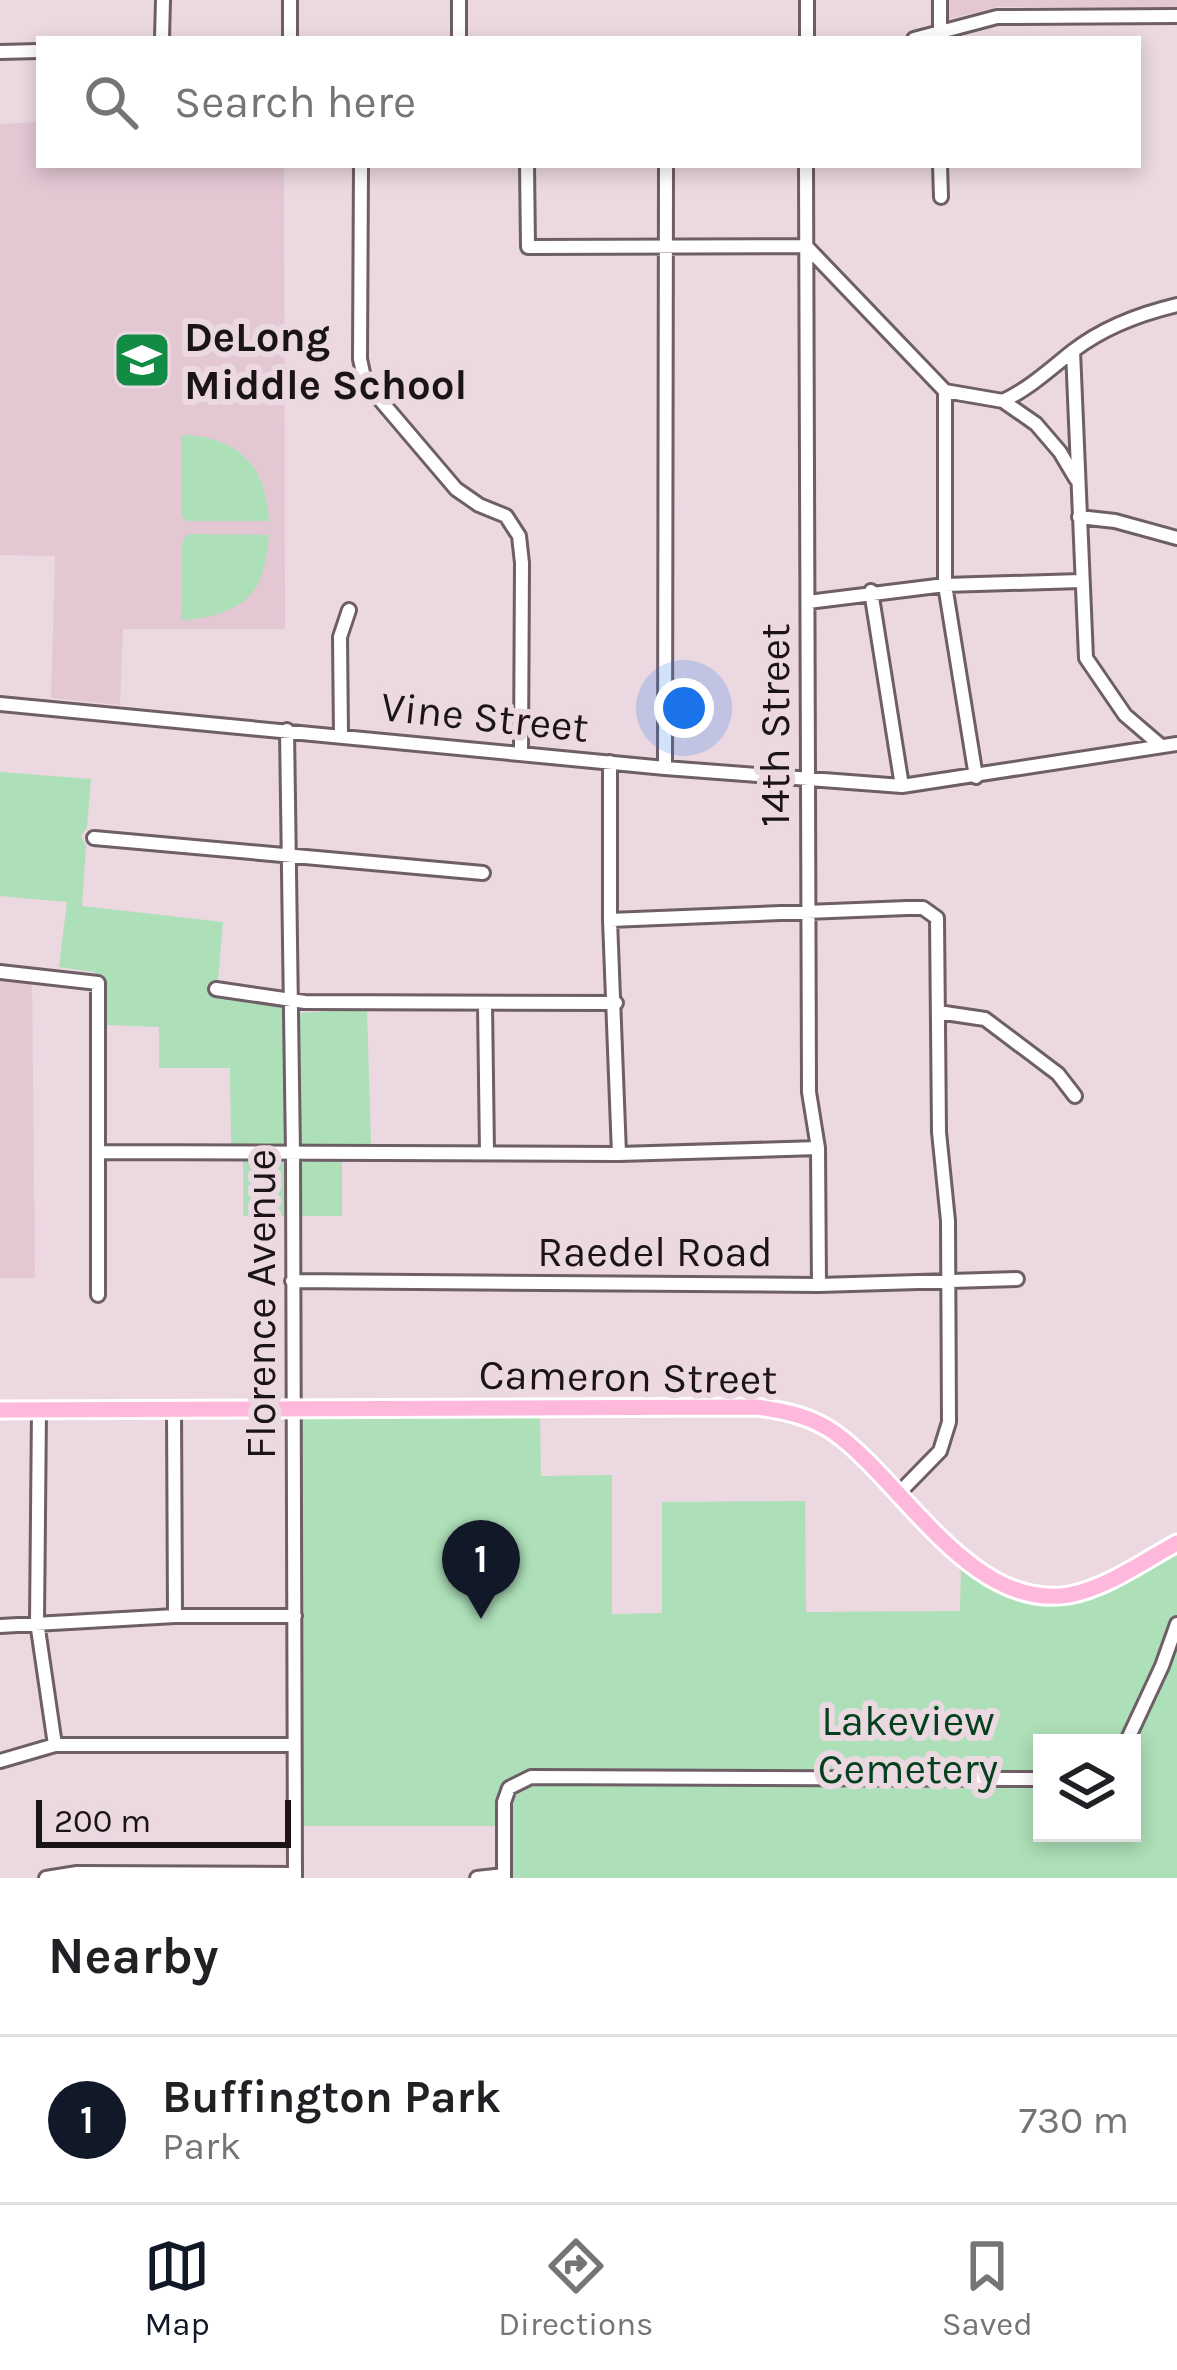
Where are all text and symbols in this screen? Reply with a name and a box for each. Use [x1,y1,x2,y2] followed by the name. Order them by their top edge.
[36,36,1141,168] search box
[78,69,144,135] icon: search
[174,76,416,128] text: Search here
[184,312,467,410] place label: DeLong Middle School
[111,329,173,391] school or university icon: DeLong Middle School
[750,623,800,827] street label: 14th Street
[654,678,714,738] your location
[379,681,591,753] street label: Vine Street
[236,1149,286,1459] street label: Florence Avenue
[537,1227,773,1277] street label: Raedel Road
[478,1349,778,1405] street label: Cameron Street
[442,1520,520,1619] pin: 1
[818,1696,998,1794] park label: Lakeview Cemetery
[1033,1734,1141,1842] map controls
[1033,1734,1141,1842] button: layers
[36,1794,291,1847] scale bar
[54,1802,151,1840] text: 200 m
[48,1926,218,1986] text: Nearby
[162,2071,501,2123] text: Buffington Park
[80,2097,94,2143] text: 1
[1019,2097,1129,2143] text: 730 m
[162,2123,241,2169] text: Park
[144,2233,210,2343] tab: Map
[498,2233,653,2343] tab: Directions
[942,2233,1033,2343] tab: Saved

